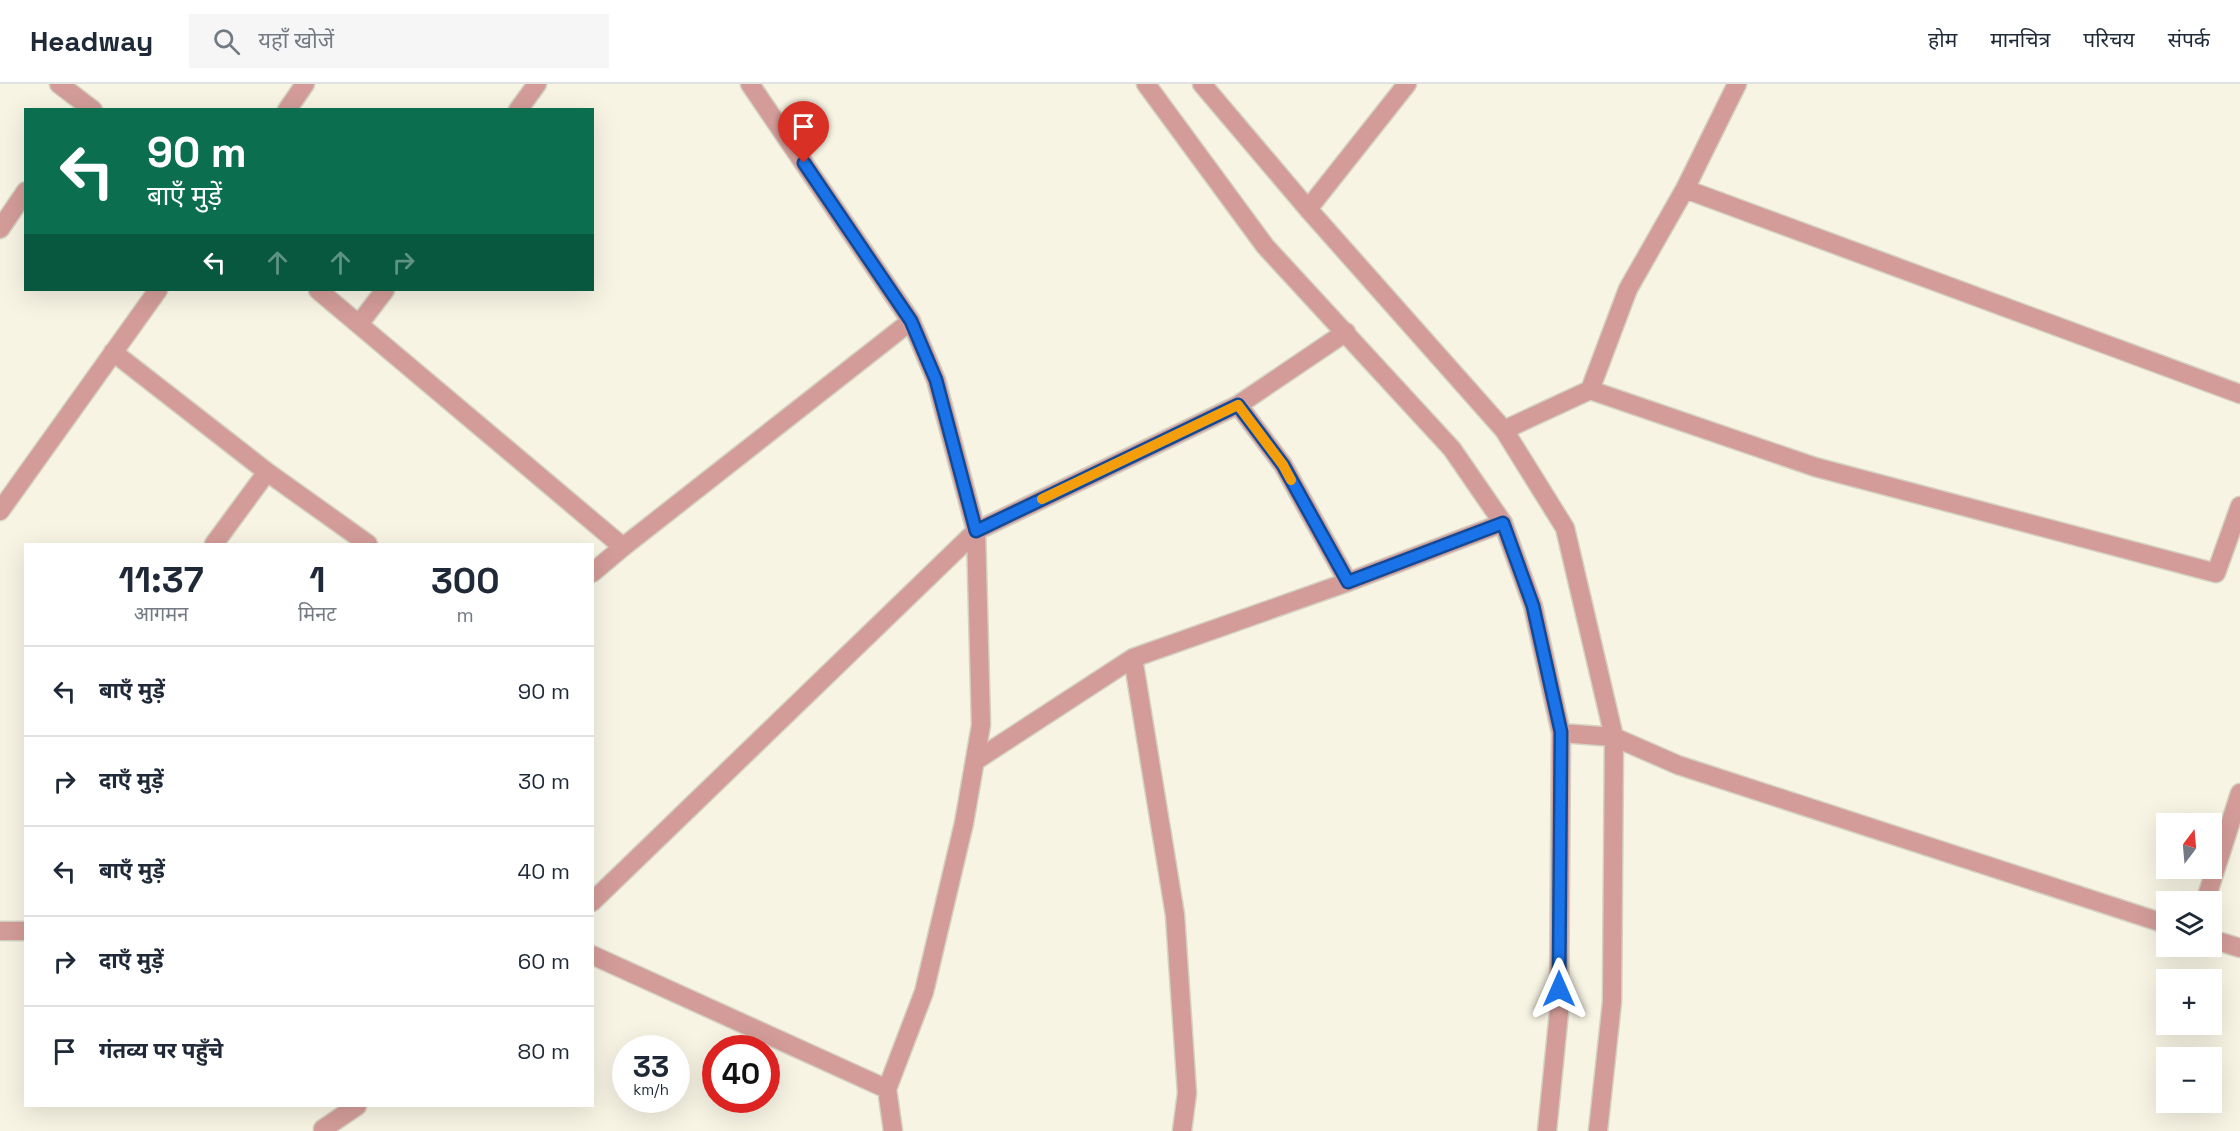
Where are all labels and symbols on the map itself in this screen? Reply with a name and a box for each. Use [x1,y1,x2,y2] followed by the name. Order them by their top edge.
[778,101,829,163] pin
[2156,813,2222,879] north arrow
[1527,957,1591,1021] position arrow
[702,1035,780,1113] speed limit sign: 40

